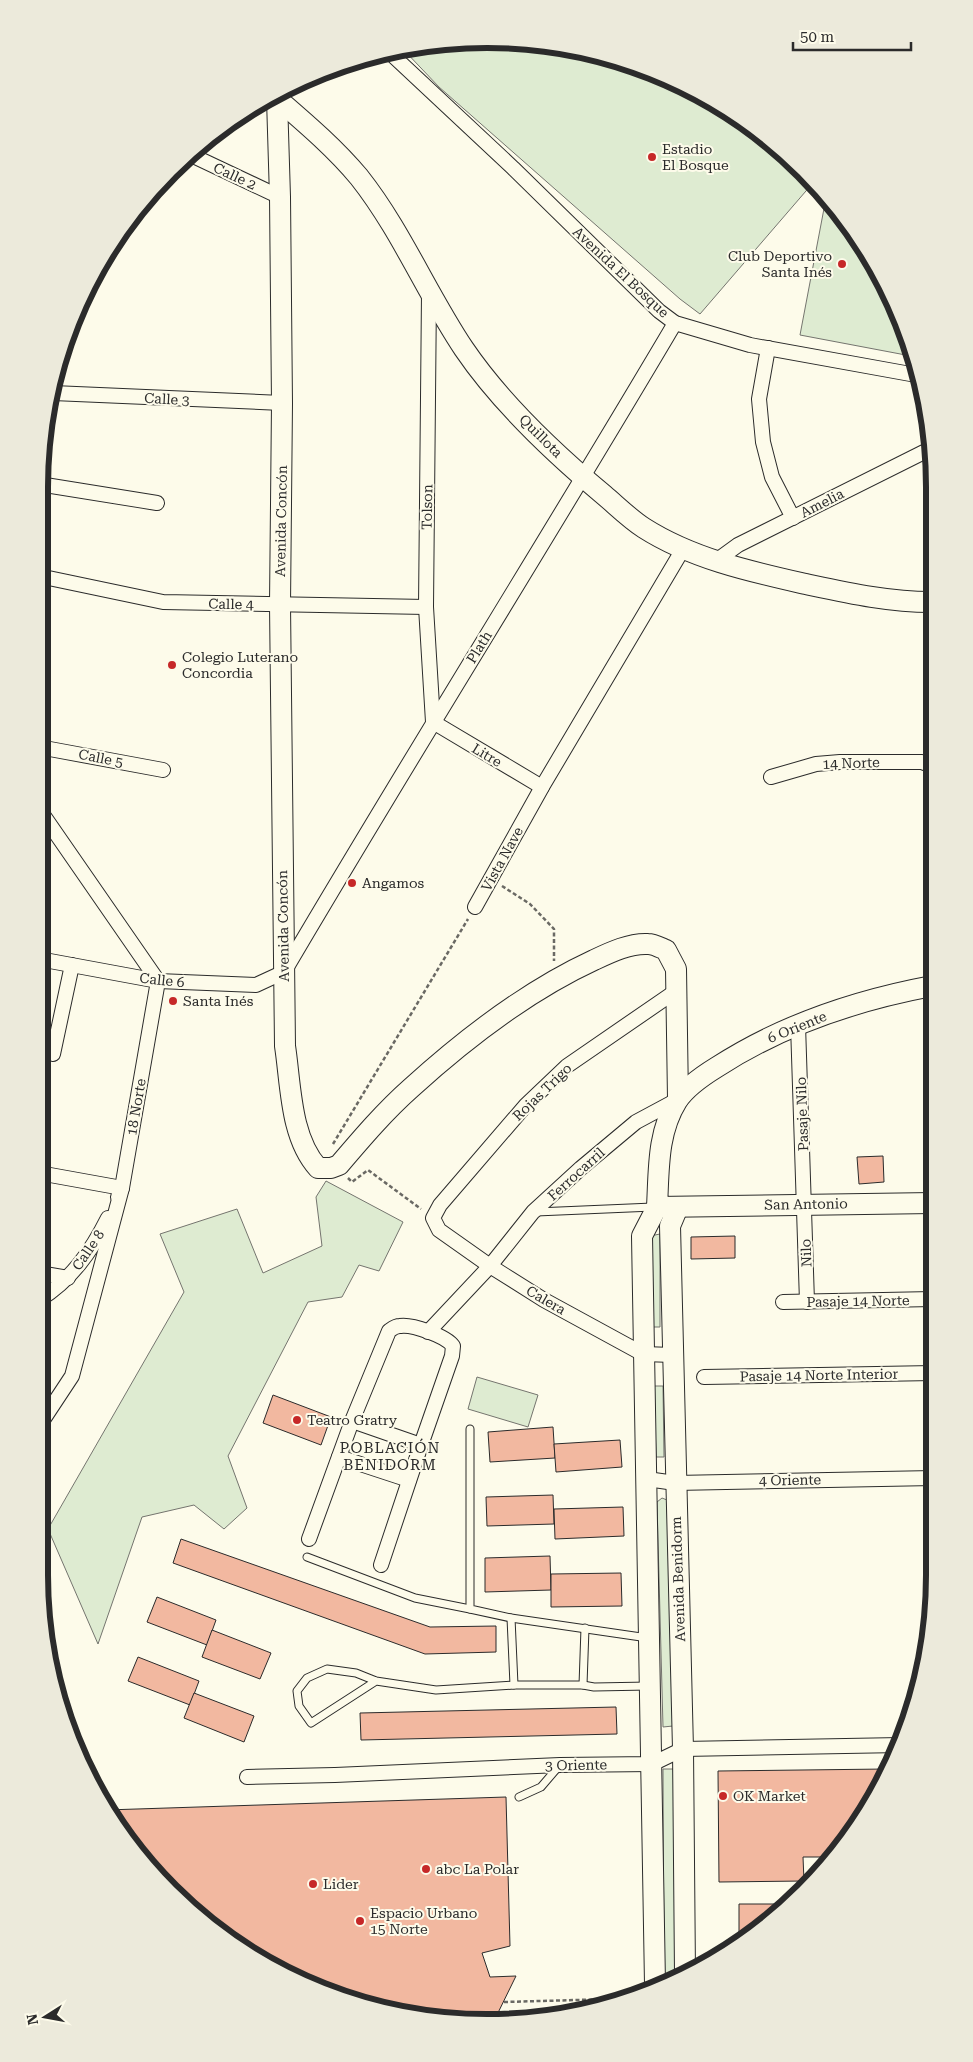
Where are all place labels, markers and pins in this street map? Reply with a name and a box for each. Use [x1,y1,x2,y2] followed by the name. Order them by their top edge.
[662,141,729,173] place label: Estadio El Bosque
[646,151,658,163] marker: Estadio El Bosque
[728,248,832,280] place label: Club Deportivo Santa Inés
[836,258,848,270] marker: Club Deportivo Santa Inés
[182,649,298,681] place label: Colegio Luterano Concordia
[166,659,178,671] marker: Colegio Luterano Concordia
[362,875,425,891] place label: Angamos
[346,877,358,889] marker: Angamos
[183,993,254,1009] place label: Santa Inés
[167,995,179,1007] marker: Santa Inés
[307,1412,398,1428] place label: Teatro Gratry
[291,1414,303,1426] marker: Teatro Gratry
[733,1788,806,1804] place label: OK Market
[717,1790,729,1802] marker: OK Market
[436,1861,519,1877] place label: abc La Polar
[420,1863,432,1875] marker: abc La Polar
[323,1876,359,1892] place label: Lider
[307,1878,319,1890] marker: Lider
[370,1905,477,1937] place label: Espacio Urbano 15 Norte
[354,1915,366,1927] marker: Espacio Urbano 15 Norte

